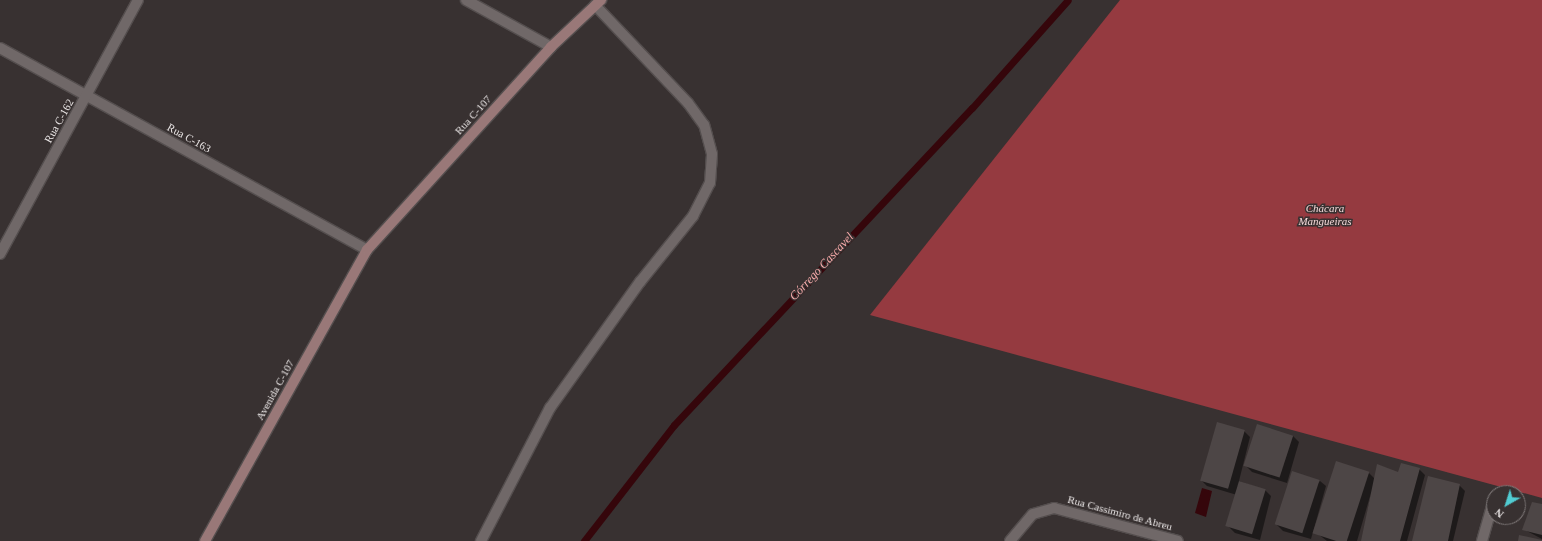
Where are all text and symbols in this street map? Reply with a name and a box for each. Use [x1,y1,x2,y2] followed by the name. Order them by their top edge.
[452,93,494,137] street label: Rua C-107
[42,97,76,145] street label: Rua C-162
[165,121,213,155] street label: Rua C-163
[1298,202,1352,228] park label: Chácara Mangueiras
[787,230,857,304] water label: Córrego Cascavel
[253,358,297,422] street label: Avenida C-107
[1486,485,1526,525] north arrow
[1066,493,1174,533] street label: Rua Cassimiro de Abreu
[1492,506,1506,521] text: N

